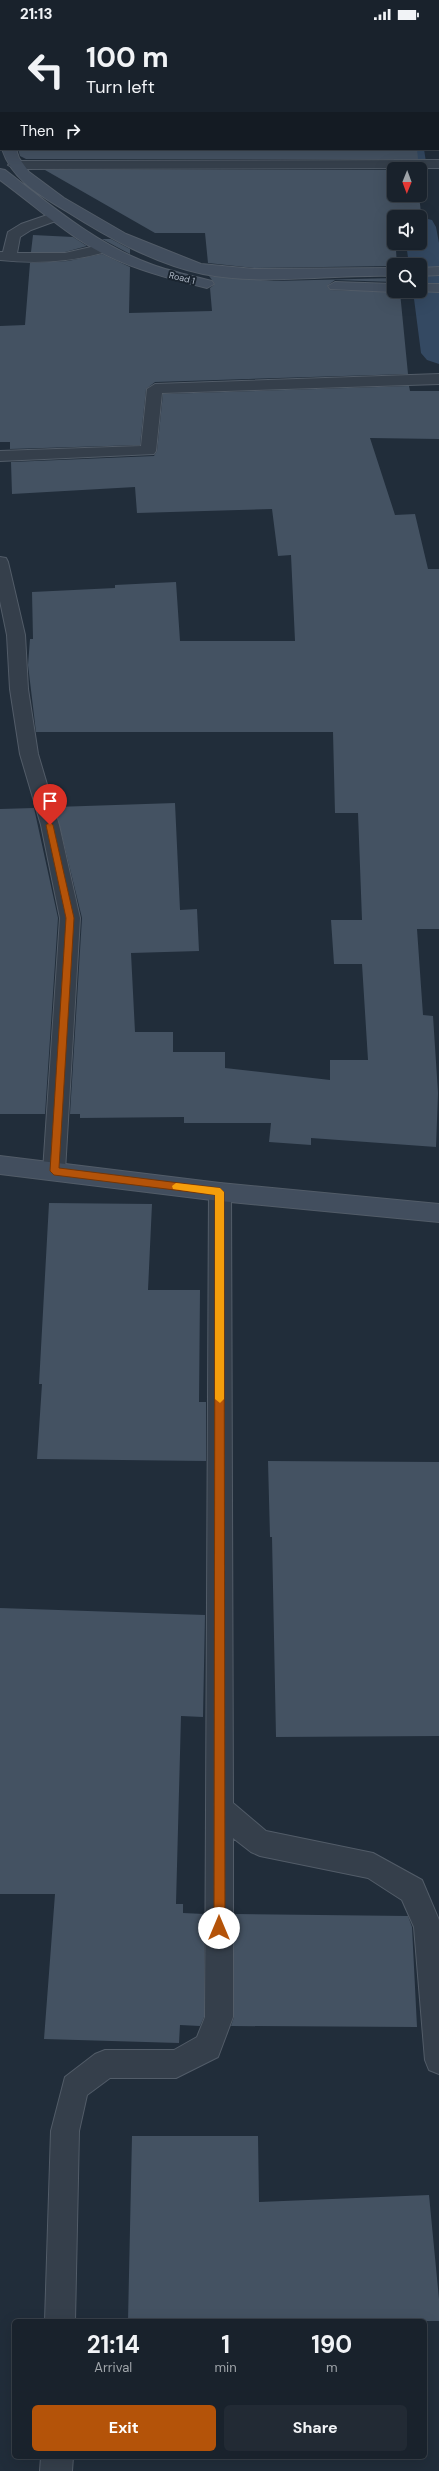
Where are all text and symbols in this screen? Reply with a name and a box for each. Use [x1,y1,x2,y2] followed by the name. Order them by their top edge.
[20,4,52,24] text: 21:13
[86,39,169,76] text: 100 m
[20,44,72,96] icon: left
[86,75,155,99] text: Turn left
[62,120,84,142] icon: right
[20,121,54,141] text: Then
[387,162,427,202] north arrow
[387,162,427,298] map controls
[387,210,427,250] button: sound
[387,258,427,298] button: search
[168,269,196,287] street label: Road 1
[33,784,67,825] pin
[39,790,61,812] icon: arrive
[198,1907,240,1949] position arrow
[87,2329,140,2360] text: 21:14
[221,2329,230,2360] text: 1
[311,2329,352,2360] text: 190
[94,2359,132,2376] text: Arrival
[214,2359,237,2376] text: min
[326,2359,338,2376] text: m
[32,2405,216,2451] button: Exit
[224,2405,407,2451] button: Share

